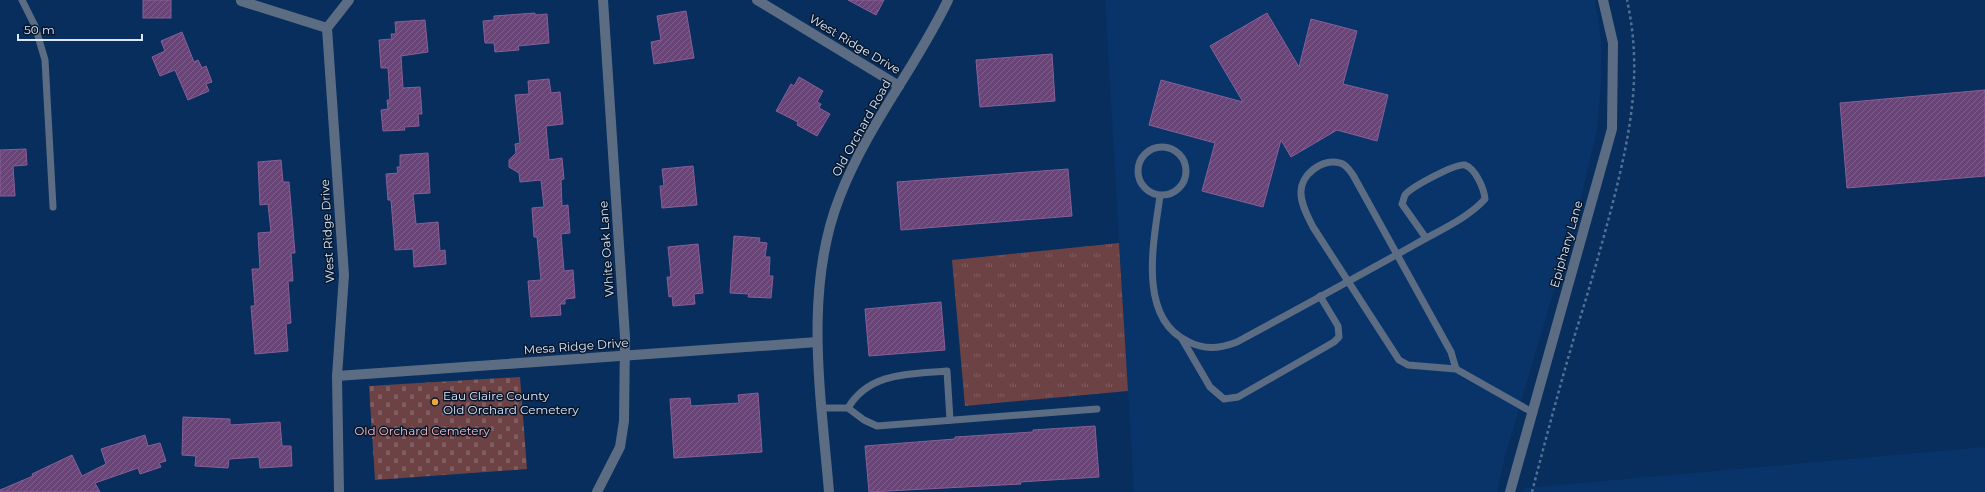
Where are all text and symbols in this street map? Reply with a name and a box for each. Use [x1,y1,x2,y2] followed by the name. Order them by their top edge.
[807,11,903,77] street label: West Ridge Drive
[18,16,142,42] scale bar
[24,22,55,37] text: 50 m
[828,77,894,179] street label: Old Orchard Road
[317,179,337,283] street label: West Ridge Drive
[1546,199,1586,289] street label: Epiphany Lane
[595,200,617,298] street label: White Oak Lane
[523,335,629,357] street label: Mesa Ridge Drive
[443,388,579,417] place label: Eau Claire County Old Orchard Cemetery
[430,397,440,407] marker: Eau Claire County Old Orchard Cemetery
[354,423,490,438] park label: Old Orchard Cemetery

